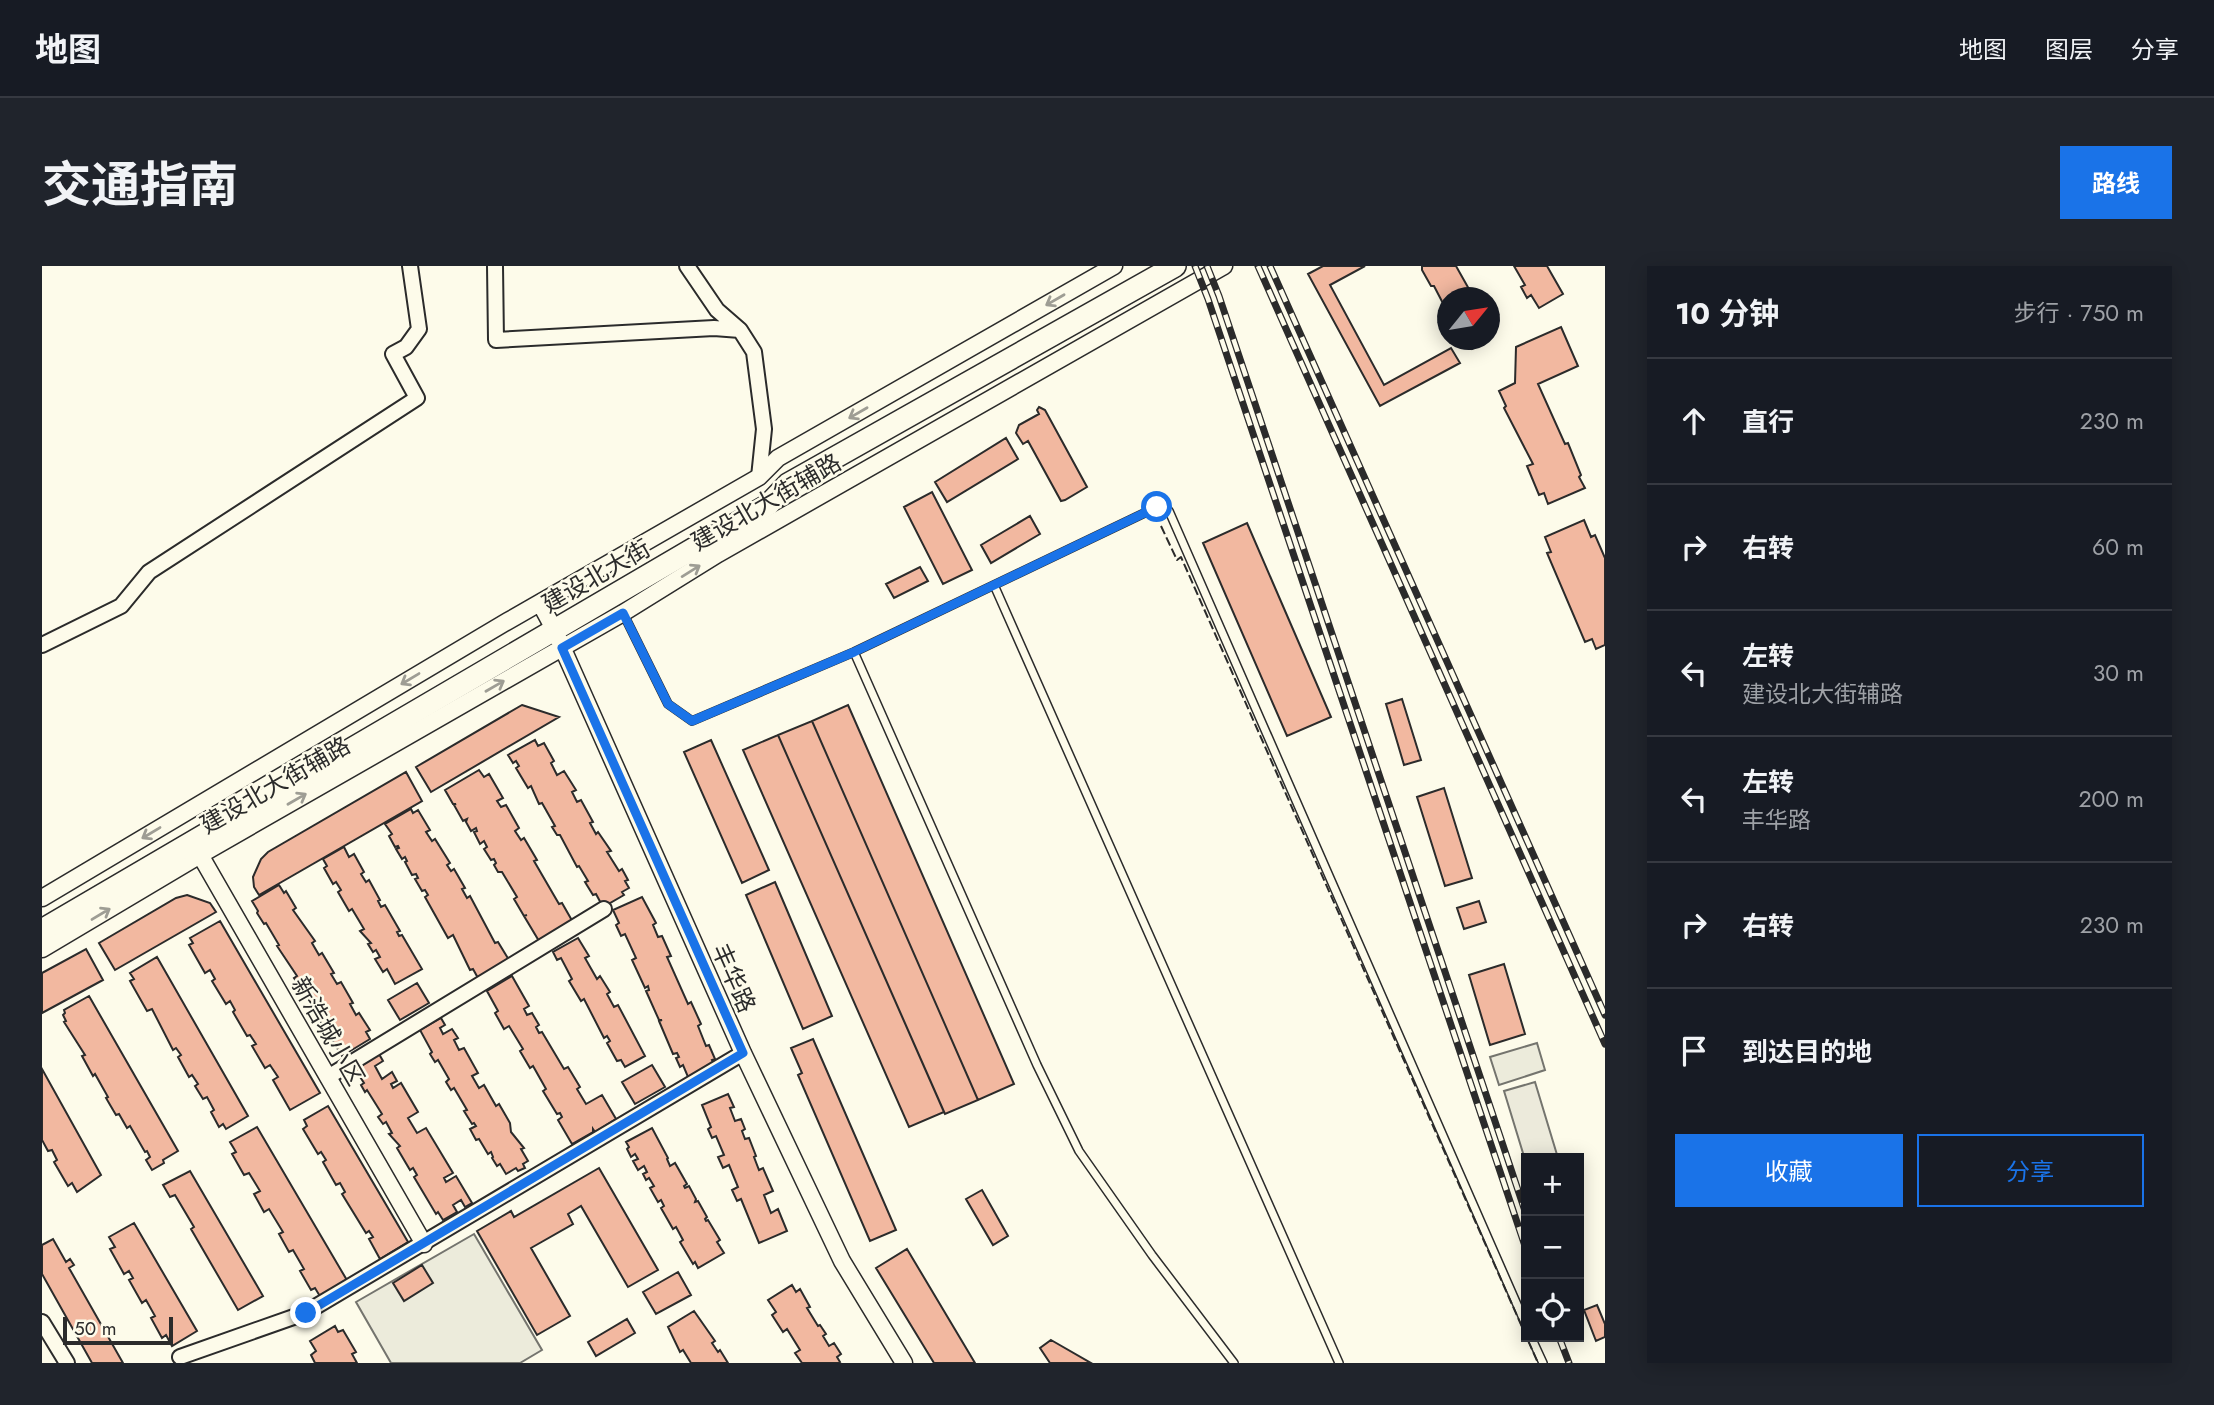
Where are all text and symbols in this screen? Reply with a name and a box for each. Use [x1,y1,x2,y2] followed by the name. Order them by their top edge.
[35,26,101,73] text: 地图
[1959,32,2007,67] text: 地图
[2045,32,2093,67] text: 图层
[2131,32,2179,67] text: 分享
[2060,146,2172,219] button: 路线
[42,150,238,220] text: 交通指南
[1437,287,1500,350] north arrow
[1675,292,1779,335] text: 10 分钟
[1045,294,1066,307] one-way arrow
[2014,296,2144,330] text: 步行 · 750 m
[1675,402,1713,440] icon: ahead
[1742,403,1794,441] text: 直行
[2080,404,2144,438] text: 230 m
[848,406,868,420] one-way arrow
[685,445,847,559] street label: 建设北大街辅路
[1141,491,1172,522] route start
[1675,528,1713,566] icon: right
[1742,529,1794,567] text: 右转
[2092,530,2144,564] text: 60 m
[535,531,657,621] street label: 建设北大街
[680,564,700,578] one-way arrow
[1742,637,1794,675] text: 左转
[1675,654,1713,692] icon: left
[2093,656,2144,690] text: 30 m
[401,672,421,686] one-way arrow
[1742,677,1903,711] text: 建设北大街辅路
[484,679,504,693] one-way arrow
[194,728,356,842] street label: 建设北大街辅路
[1742,763,1794,801] text: 左转
[1675,780,1713,818] icon: left
[2078,782,2144,816] text: 200 m
[286,792,307,805] one-way arrow
[1742,803,1811,837] text: 丰华路
[142,826,162,840] one-way arrow
[1675,906,1713,944] icon: right
[90,907,110,921] one-way arrow
[1742,907,1794,945] text: 右转
[2080,908,2144,942] text: 230 m
[703,938,765,1018] street label: 丰华路
[283,970,373,1092] street label: 新浩城小区
[1675,1032,1713,1070] icon: arrive
[1742,1033,1872,1071] text: 到达目的地
[1675,1134,1903,1207] button: 收藏
[1917,1134,2144,1207] button: 分享
[1521,1153,1584,1342] map controls
[1521,1153,1584,1216] button: +
[1521,1216,1584,1279] button: −
[1521,1279,1584,1342] button: locate
[290,1297,321,1328] route end
[63,1314,173,1346] scale bar
[74,1315,117,1342] text: 50 m

